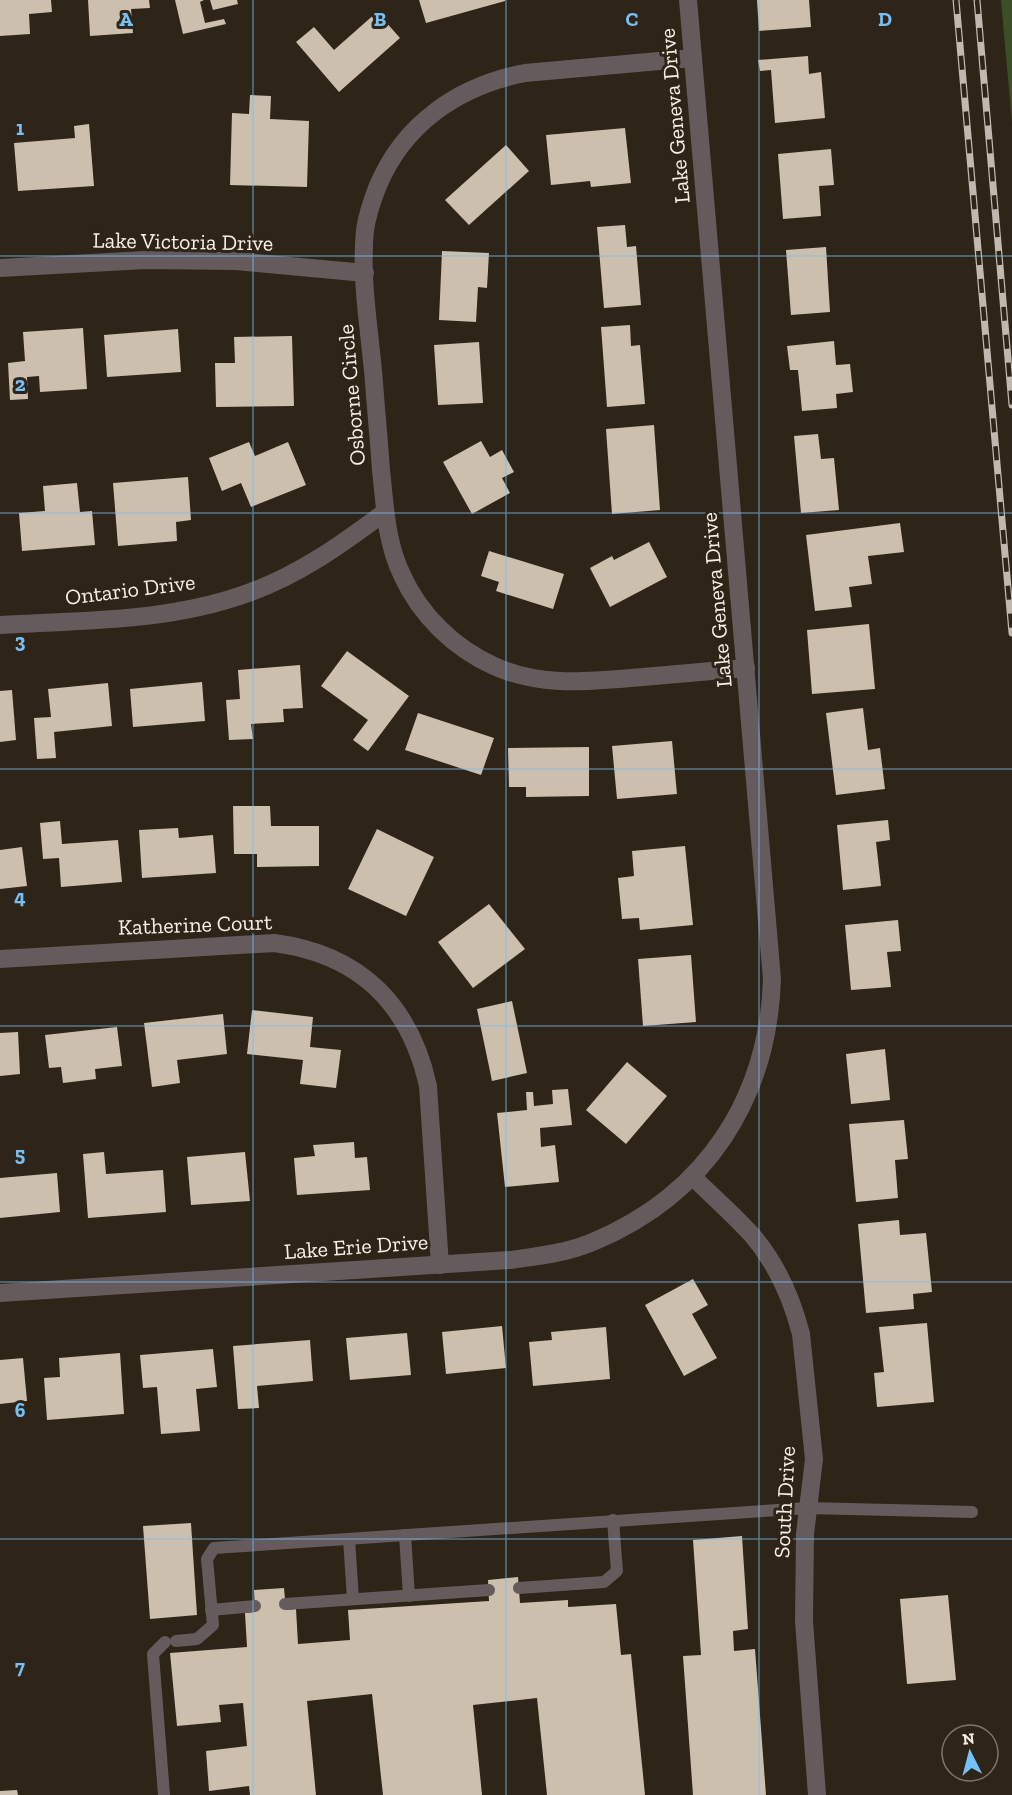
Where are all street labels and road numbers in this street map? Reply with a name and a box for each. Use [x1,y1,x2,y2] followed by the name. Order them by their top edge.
[653,27,696,205] street label: Lake Geneva Drive
[92,226,274,257] street label: Lake Victoria Drive
[332,323,371,467] street label: Osborne Circle
[695,511,738,689] street label: Lake Geneva Drive
[63,568,197,611] street label: Ontario Drive
[118,908,273,941] street label: Katherine Court
[283,1228,429,1265] street label: Lake Erie Drive
[768,1445,801,1559] street label: South Drive

